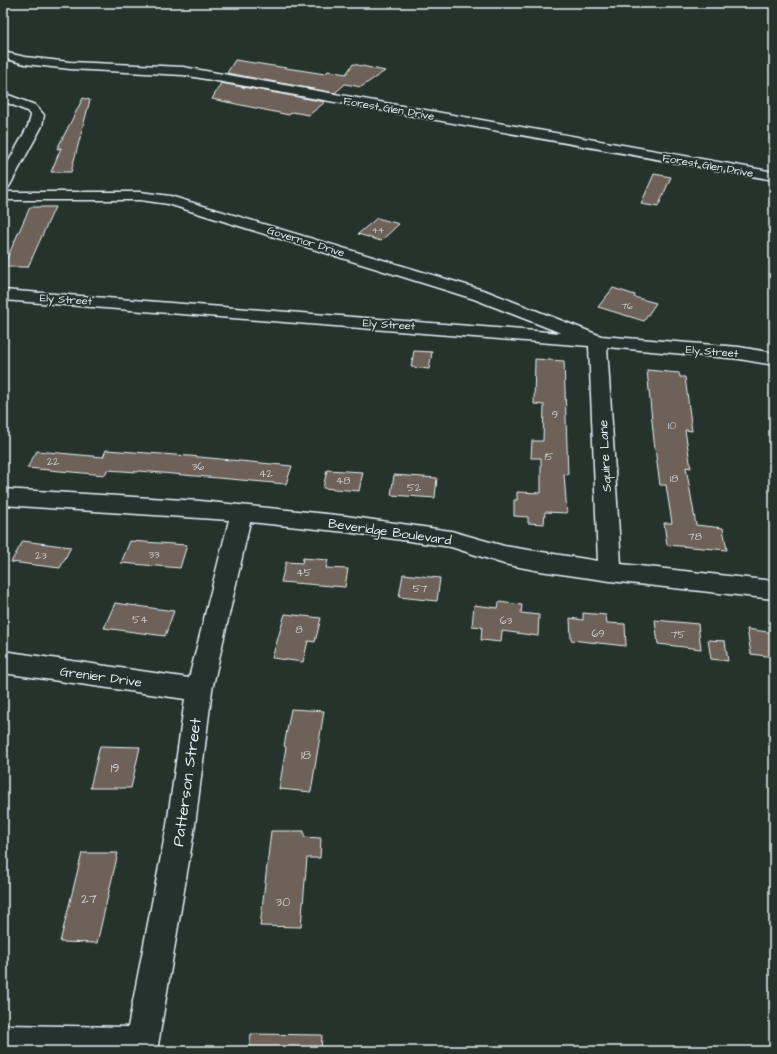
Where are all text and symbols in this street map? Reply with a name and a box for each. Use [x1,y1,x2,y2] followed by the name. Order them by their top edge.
[342,93,436,124] street label: Forest Glen Drive
[661,150,755,181] street label: Forest Glen Drive
[265,223,346,260] street label: Governor Drive
[372,224,384,237] house number: 44
[39,290,93,310] street label: Ely Street
[621,300,633,313] house number: 76
[362,315,416,335] street label: Ely Street
[685,342,739,362] street label: Ely Street
[552,407,558,422] house number: 9
[668,418,676,433] house number: 10
[594,419,616,492] street label: Squire Lane
[544,449,554,464] house number: 15
[47,454,60,469] house number: 22
[192,459,204,474] house number: 36
[259,466,274,481] house number: 42
[670,471,678,486] house number: 18
[336,473,350,488] house number: 48
[407,480,422,495] house number: 52
[327,514,453,551] street label: Beveridge Boulevard
[688,529,702,544] house number: 78
[148,547,160,562] house number: 33
[35,548,47,563] house number: 23
[296,565,312,580] house number: 45
[413,581,428,596] house number: 57
[132,612,148,627] house number: 54
[500,613,513,628] house number: 63
[295,622,303,637] house number: 8
[591,626,605,641] house number: 69
[671,627,685,642] house number: 75
[59,662,143,692] street label: Grenier Drive
[167,716,207,848] street label: Patterson Street
[301,746,312,764] house number: 18
[110,759,120,777] house number: 19
[81,890,97,908] house number: 27
[276,893,290,911] house number: 30

